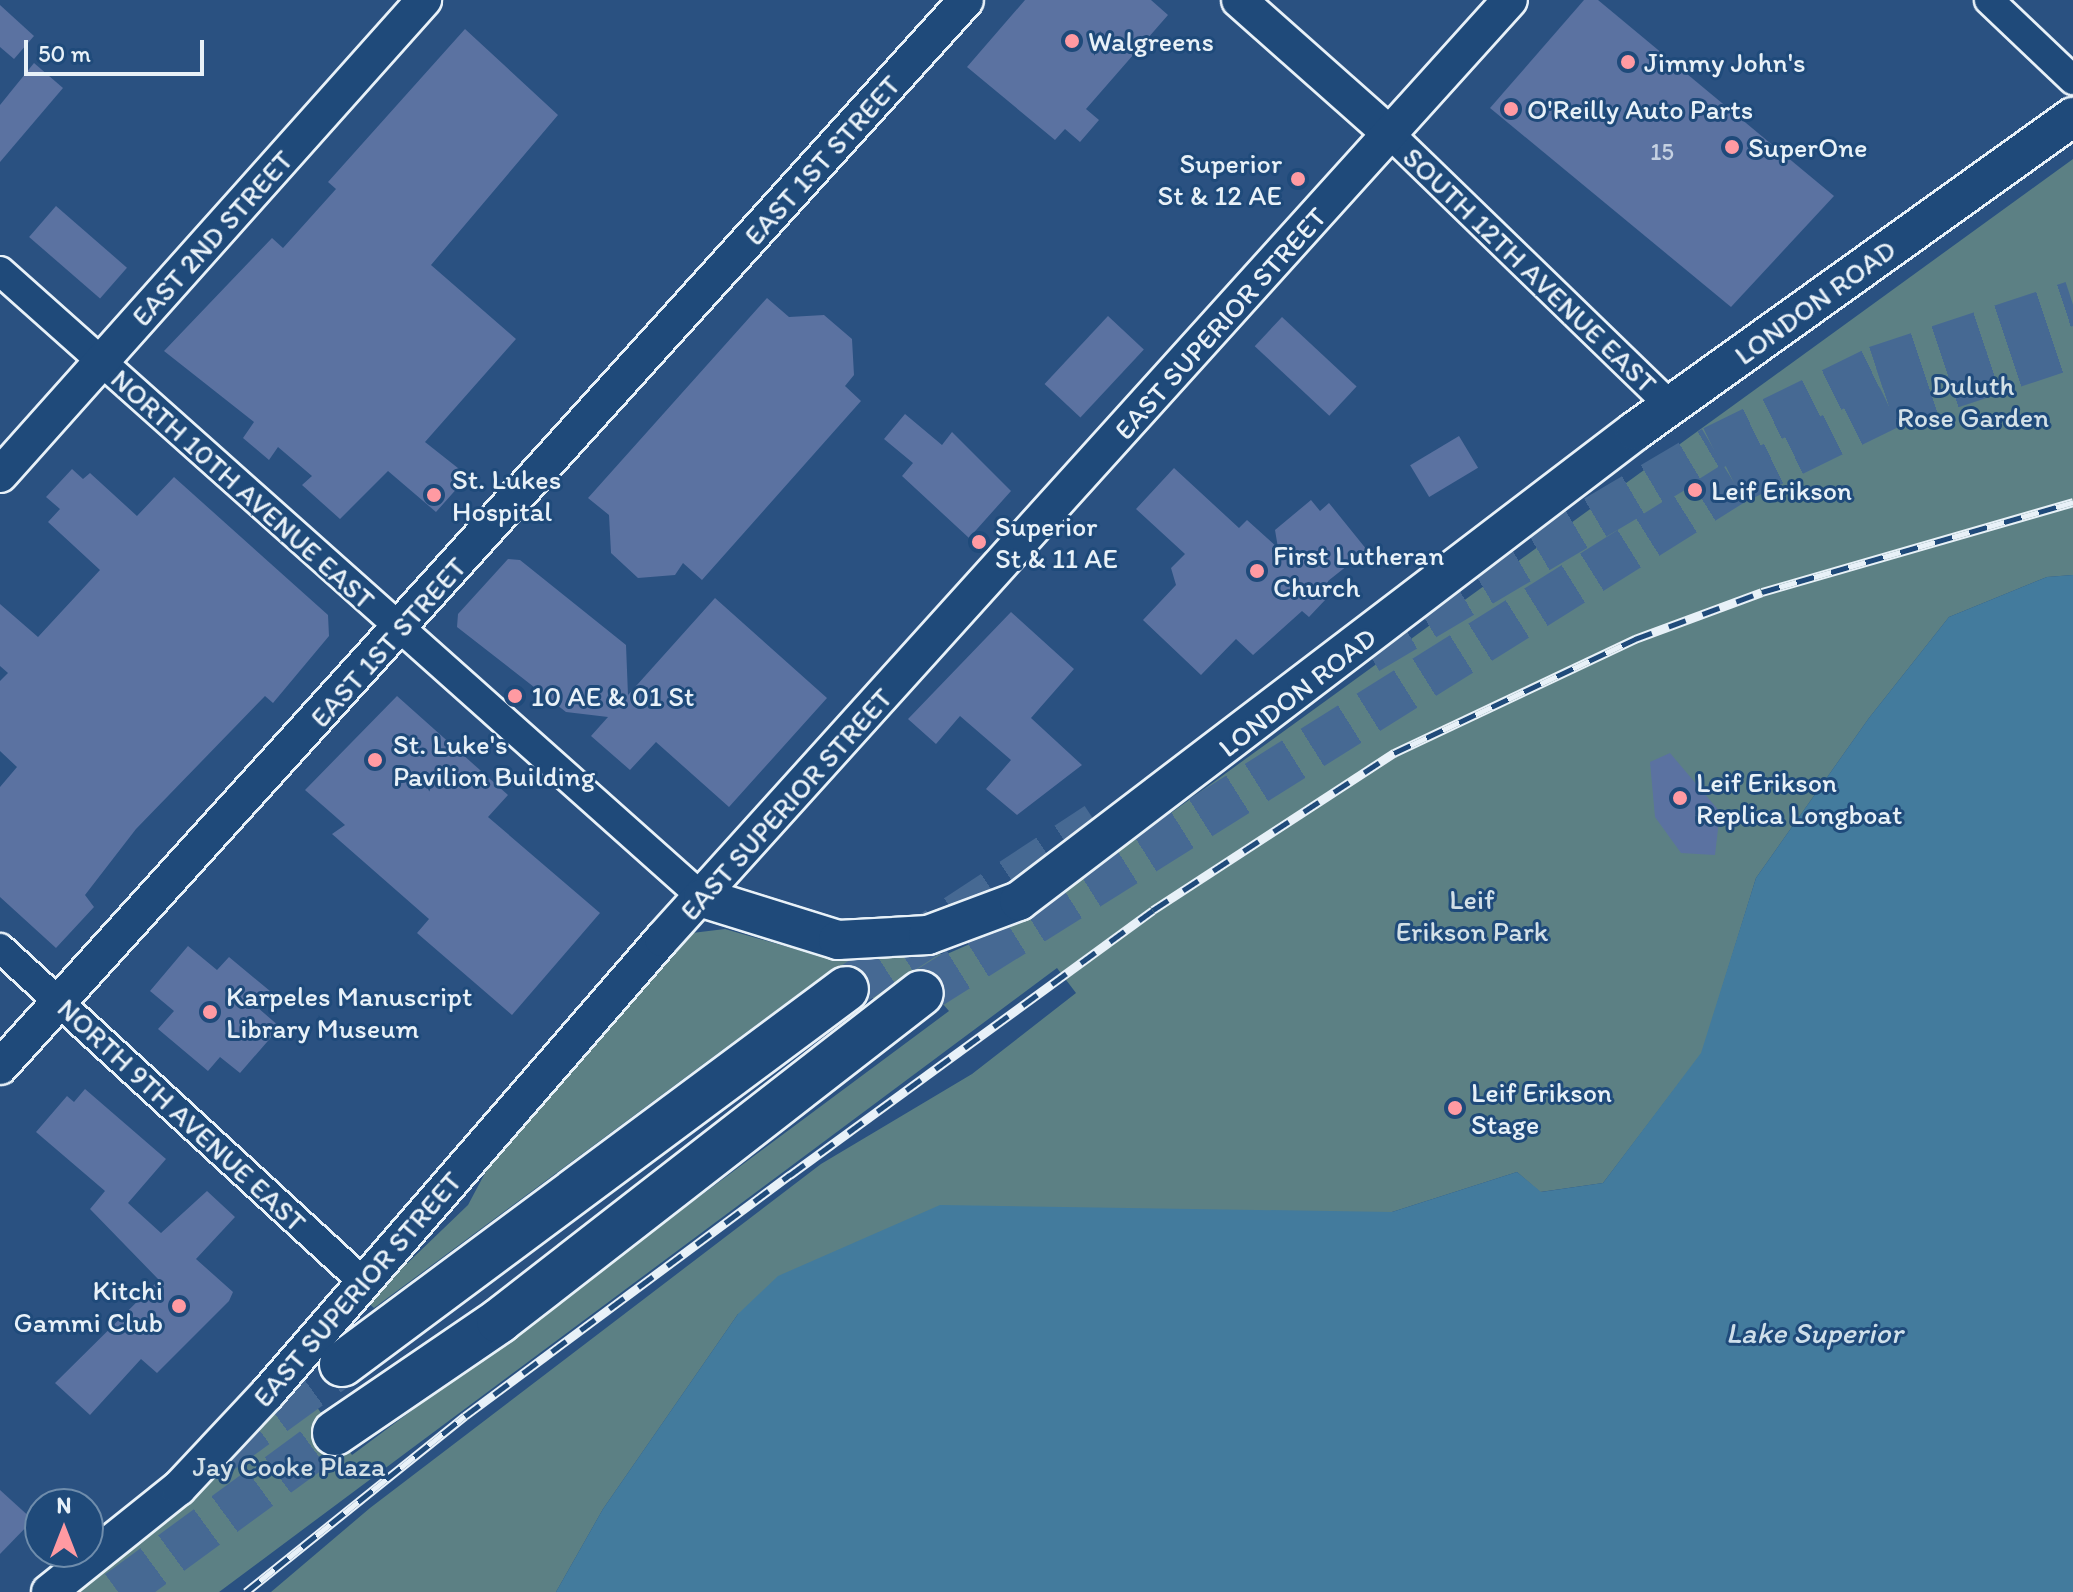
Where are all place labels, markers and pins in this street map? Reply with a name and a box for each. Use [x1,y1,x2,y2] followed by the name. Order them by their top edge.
[1088,24,1214,58] place label: Walgreens
[1063,32,1081,50] marker: Walgreens
[1644,45,1806,79] place label: Jimmy John's
[1619,53,1637,71] marker: Jimmy John's
[1527,92,1753,126] place label: O'Reilly Auto Parts
[1502,100,1520,118] marker: O'Reilly Auto Parts
[1748,130,1868,164] place label: SuperOne
[1723,138,1741,156] marker: SuperOne
[1157,146,1282,212] place label: Superior St & 12 AE
[1289,170,1307,188] marker: Superior St & 12 AE
[452,462,561,528] place label: St. Lukes Hospital
[1711,473,1853,507] place label: Leif Erikson
[1686,481,1704,499] marker: Leif Erikson
[423,484,445,506] marker: St. Lukes Hospital
[995,509,1118,575] place label: Superior St & 11 AE
[970,533,988,551] marker: Superior St & 11 AE
[1273,538,1444,604] place label: First Lutheran Church
[1248,562,1266,580] marker: First Lutheran Church
[531,679,695,713] place label: 10 AE & 01 St
[506,687,524,705] marker: 10 AE & 01 St
[393,727,595,793] place label: St. Luke's Pavilion Building
[364,749,386,771] marker: St. Luke's Pavilion Building
[1696,765,1902,831] place label: Leif Erikson Replica Longboat
[1671,789,1689,807] marker: Leif Erikson Replica Longboat
[226,979,473,1045] place label: Karpeles Manuscript Library Museum
[201,1003,219,1021] marker: Karpeles Manuscript Library Museum
[1471,1075,1613,1141] place label: Leif Erikson Stage
[1446,1099,1464,1117] marker: Leif Erikson Stage
[14,1273,163,1339] place label: Kitchi Gammi Club
[170,1297,188,1315] marker: Kitchi Gammi Club

